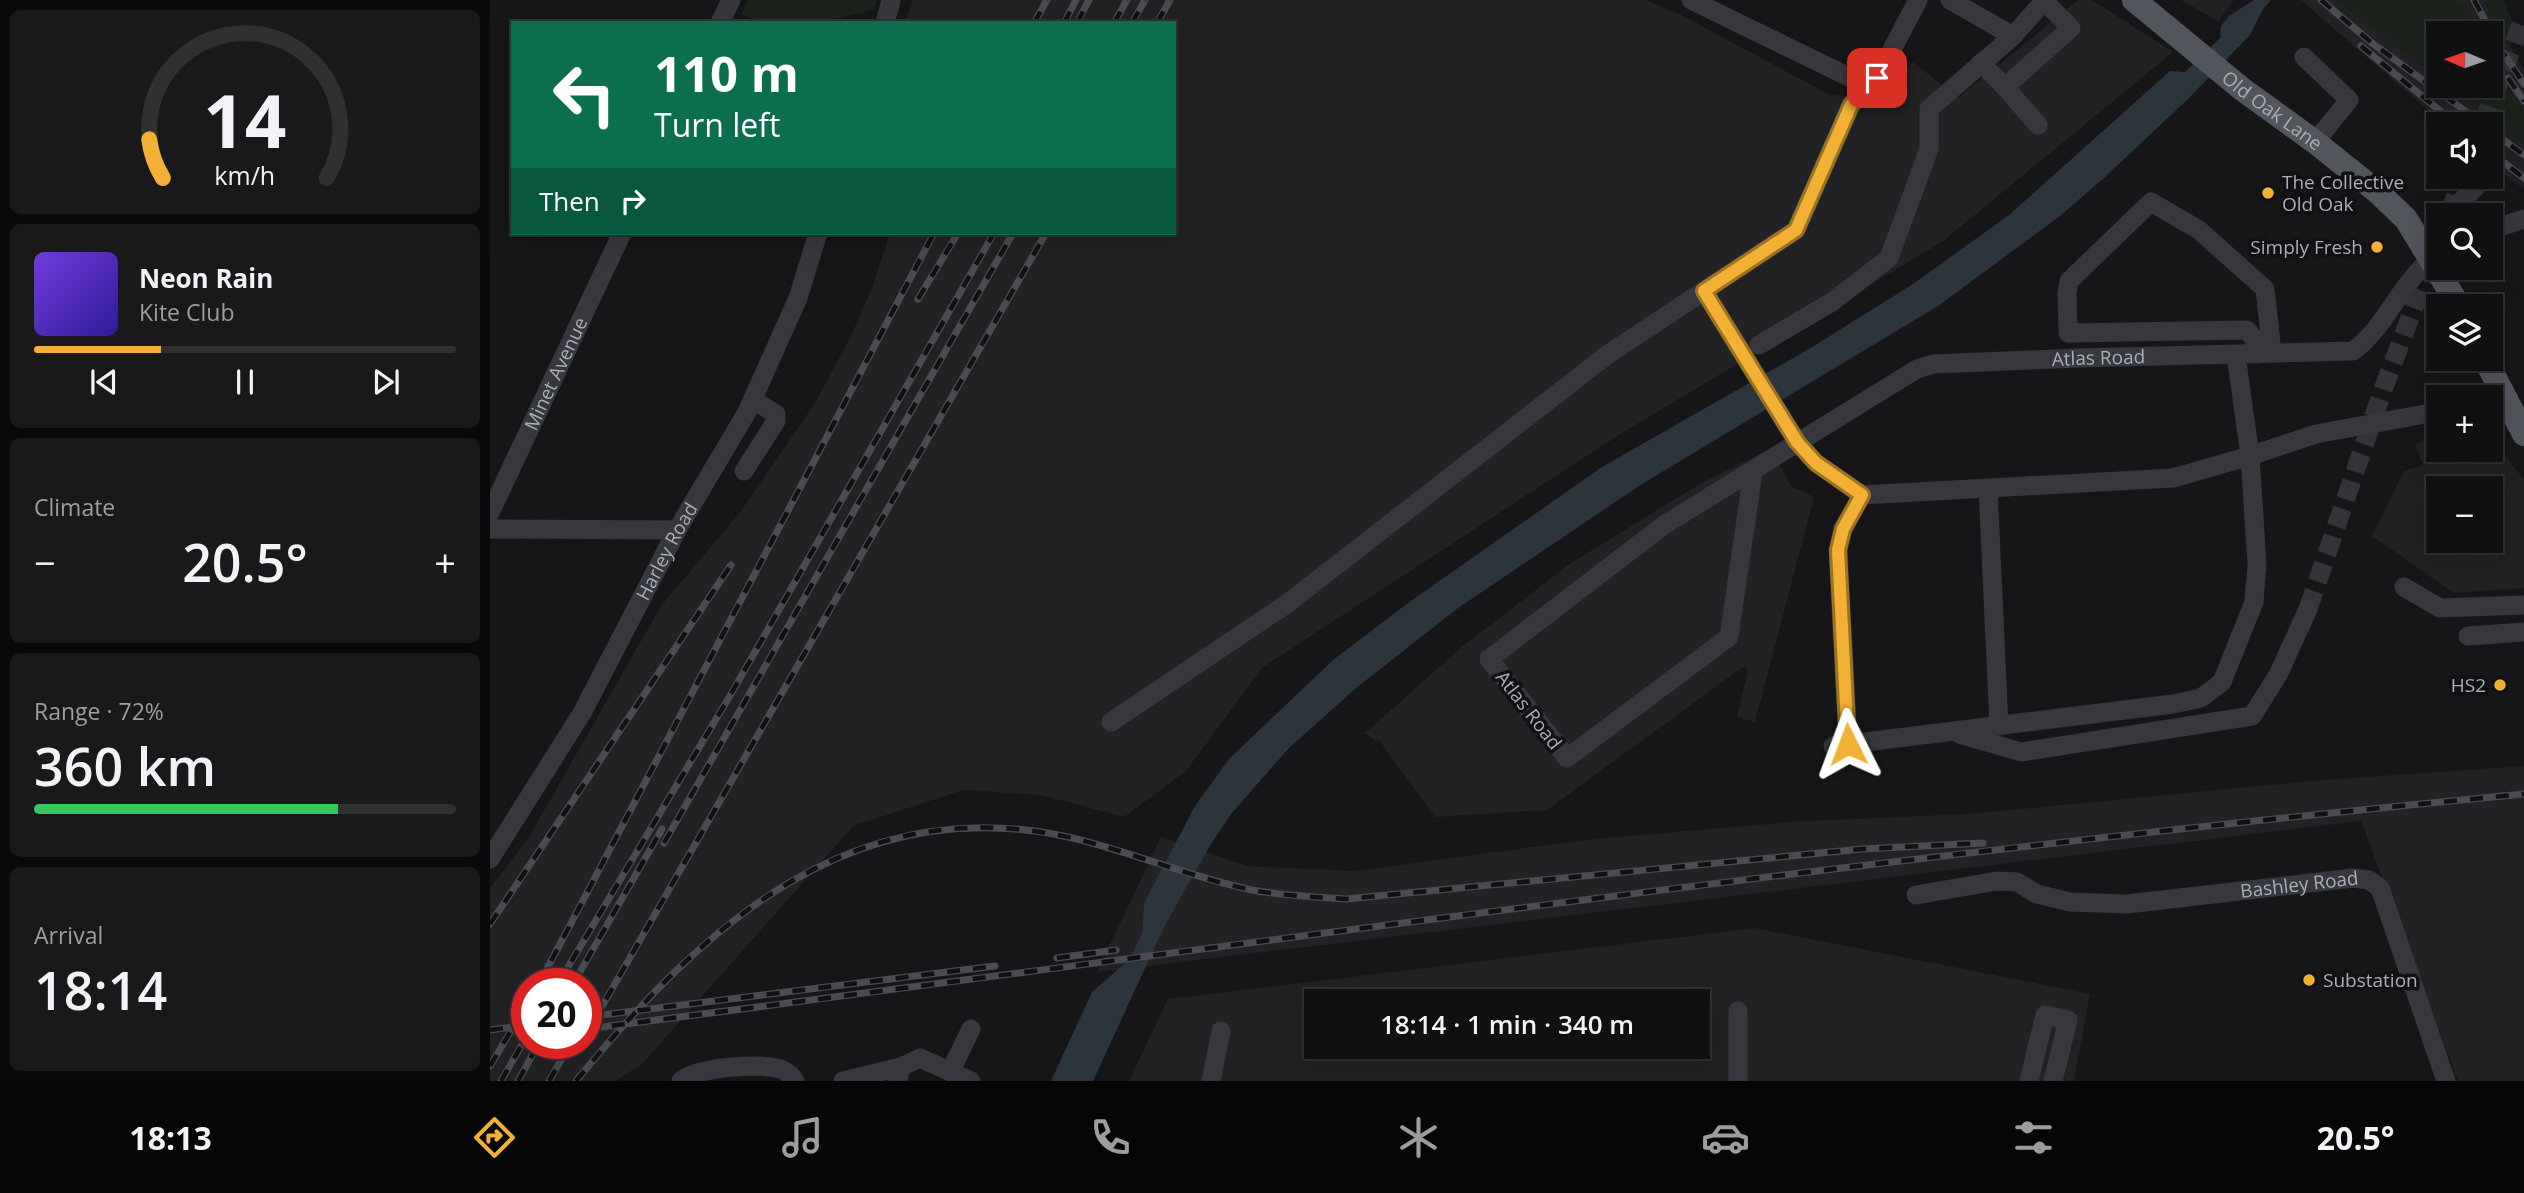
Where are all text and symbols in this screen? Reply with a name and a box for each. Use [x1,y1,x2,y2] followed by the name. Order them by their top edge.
[2426,21,2502,98] north arrow
[2426,21,2503,553] map controls
[654,40,799,106] text: 110 m
[1847,48,1907,108] pin
[539,49,630,140] icon: left
[1858,59,1896,97] icon: arrive
[2216,65,2328,156] street label: Old Oak Lane
[203,70,287,169] text: 14
[654,103,780,146] text: Turn left
[2426,112,2503,189] button: sound
[215,158,275,192] text: km/h
[2282,169,2404,217] place label: The Collective Old Oak
[614,182,652,220] icon: right
[539,183,600,219] text: Then
[2260,185,2276,201] marker: The Collective Old Oak
[2426,203,2503,280] button: search
[2250,234,2363,260] place label: Simply Fresh
[2369,239,2385,255] marker: Simply Fresh
[139,260,273,296] text: Neon Rain
[2426,294,2503,371] button: layers
[139,296,234,328] text: Kite Club
[518,313,593,434] street label: Minet Avenue
[2051,343,2146,372] street label: Atlas Road
[85,363,123,401] icon: previous
[226,363,264,401] icon: pause
[367,363,405,401] icon: next
[2426,385,2503,462] button: +
[2426,476,2503,553] button: −
[34,491,115,523] text: Climate
[630,498,704,605] street label: Harley Road
[182,526,308,597] text: 20.5°
[34,536,56,588] text: −
[434,536,456,588] text: +
[1490,665,1568,755] street label: Atlas Road
[2451,672,2486,698] place label: HS2
[2492,677,2508,693] marker: HS2
[34,695,164,727] text: Range · 72%
[1811,707,1885,781] position arrow
[34,730,216,801] text: 360 km
[2239,864,2360,904] street label: Bashley Road
[34,919,103,951] text: Arrival
[34,954,167,1025] text: 18:14
[2323,967,2418,993] place label: Substation
[511,968,602,1059] speed limit sign: 20
[2301,972,2317,988] marker: Substation
[1380,1006,1634,1042] text: 18:14 · 1 min · 340 m
[470,1113,519,1162] icon: directions
[778,1113,827,1162] icon: music
[1086,1113,1135,1162] icon: phone
[1394,1113,1443,1162] icon: climate
[1701,1113,1750,1162] icon: car
[2009,1113,2058,1162] icon: filters
[129,1116,212,1159] text: 18:13
[2317,1116,2395,1159] text: 20.5°

